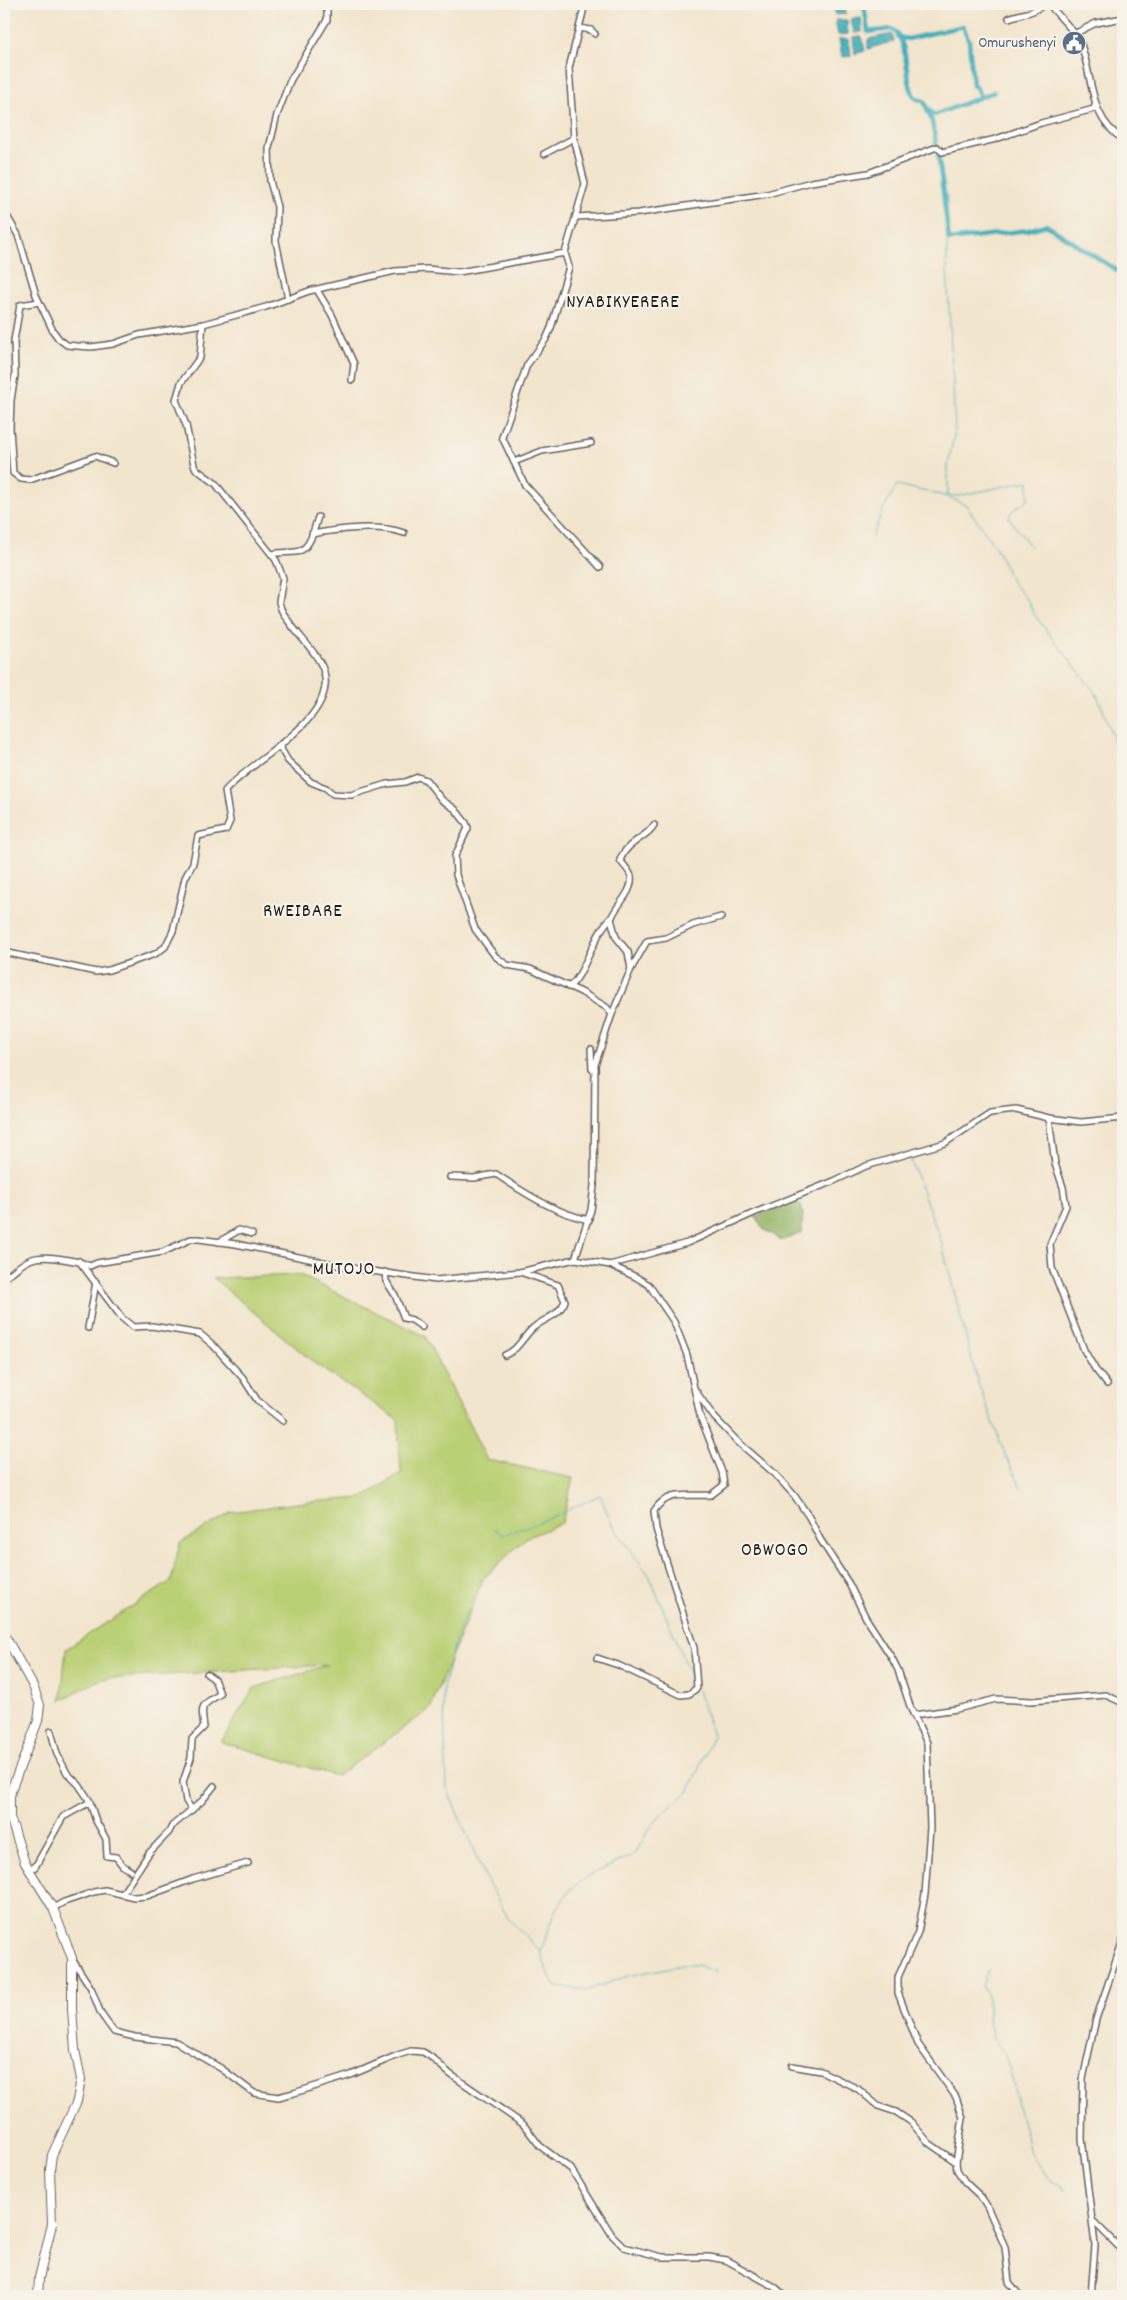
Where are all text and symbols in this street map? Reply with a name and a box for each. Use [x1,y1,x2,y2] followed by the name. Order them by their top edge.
[1061,30,1087,56] public building icon: Omurushenyi
[978,32,1056,55] place label: Omurushenyi
[566,290,680,317] district label: NYABIKYERERE
[263,899,343,926] district label: RWEIBARE
[313,1257,375,1284] district label: MUTOJO
[741,1538,809,1565] district label: OBWOGO

